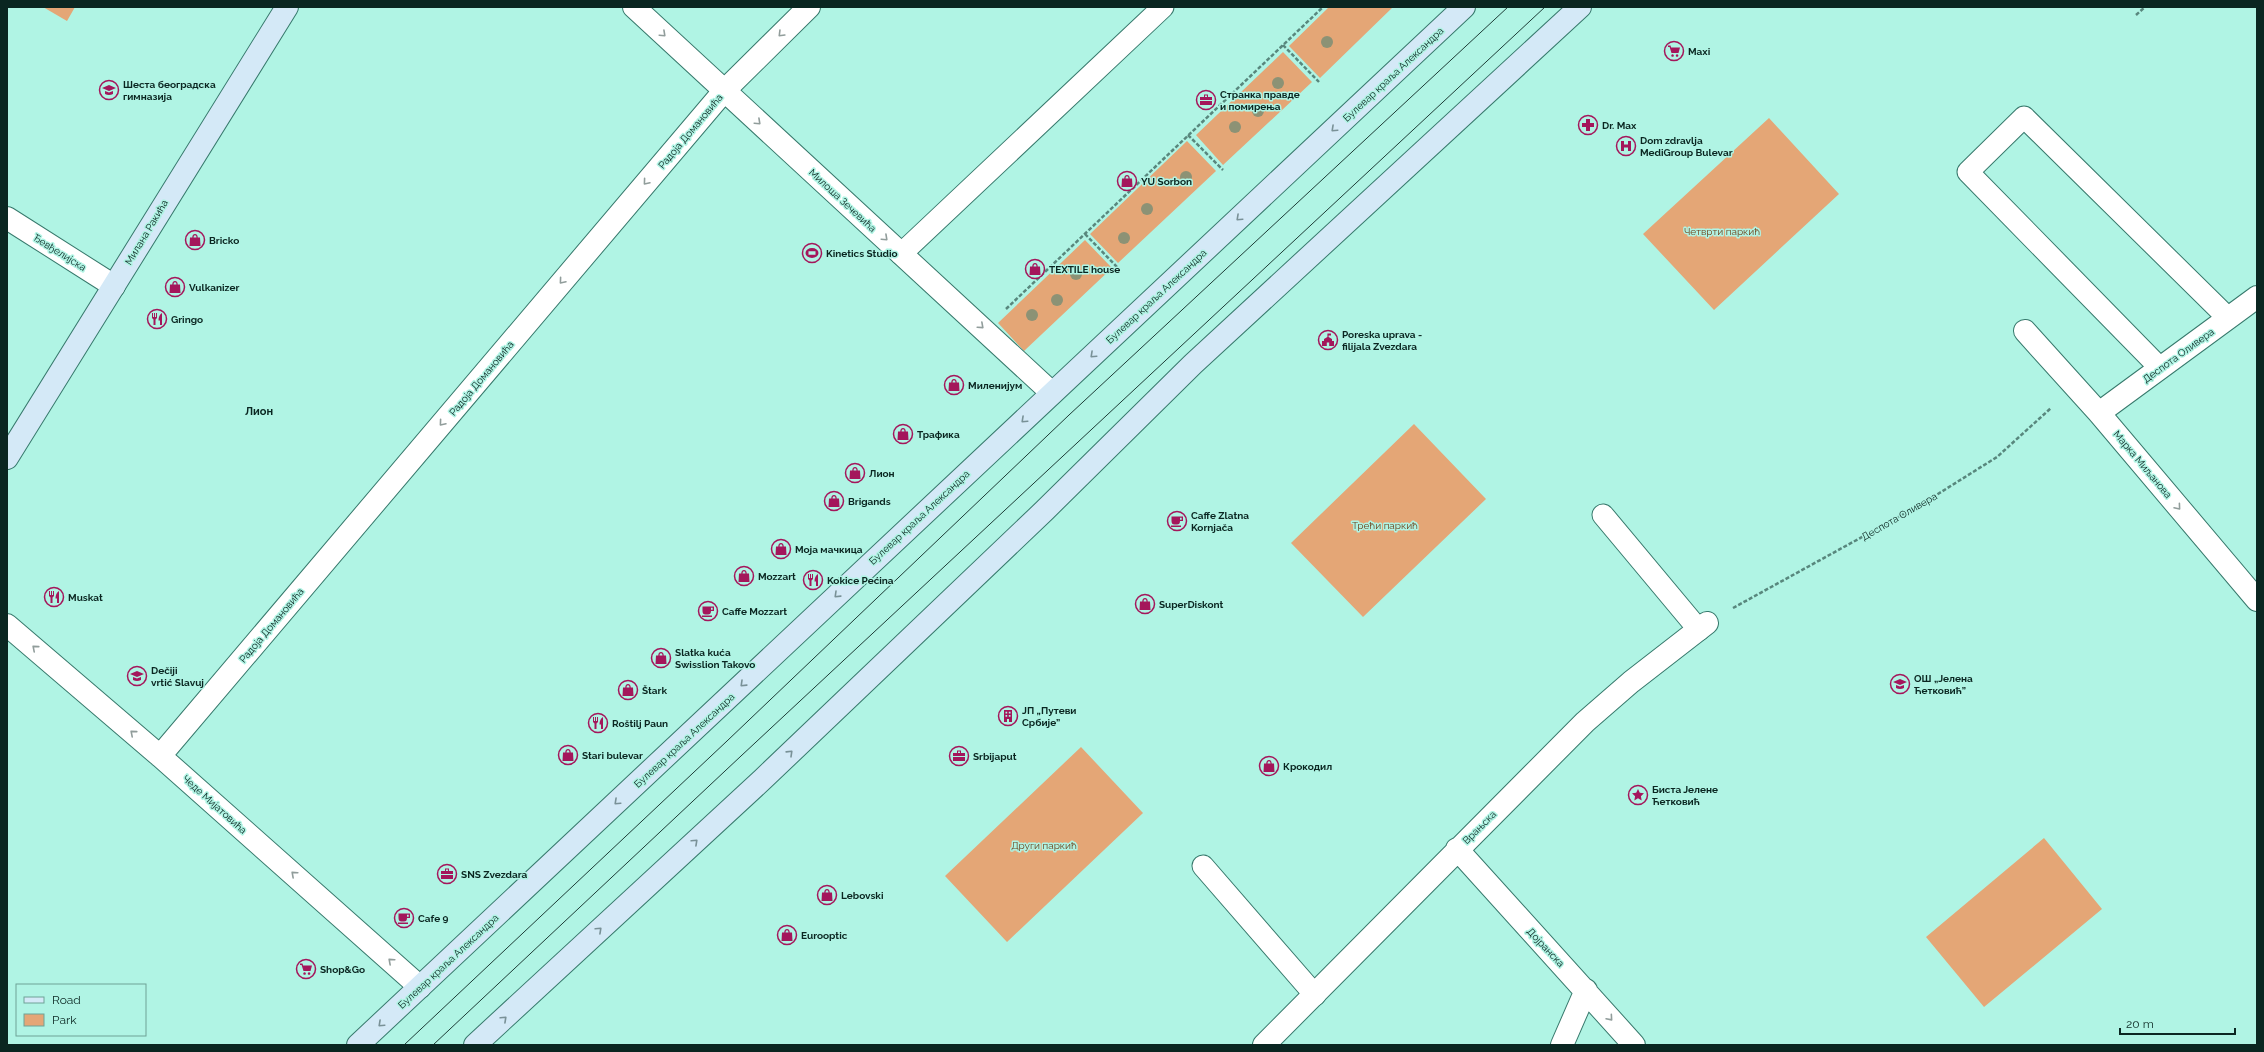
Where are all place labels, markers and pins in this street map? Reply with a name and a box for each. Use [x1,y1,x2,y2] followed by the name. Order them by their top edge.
[1663,40,1685,62] supermarket icon: Maxi
[1688,46,1710,57] place label: Maxi
[98,79,120,101] school or university icon: Шеста београдска гимназија
[123,79,216,102] place label: Шеста београдска гимназија
[1195,89,1217,111] office icon: Странка правде и помирења
[1220,89,1300,112] place label: Странка правде и помирења
[1577,114,1599,136] pharmacy icon: Dr. Max
[1602,120,1637,131] place label: Dr. Max
[1615,135,1637,157] hospital icon: Dom zdravlja MediGroup Bulevar
[1640,135,1733,158] place label: Dom zdravlja MediGroup Bulevar
[1116,170,1138,192] shop icon: YU Sorbon
[1141,176,1192,187] place label: YU Sorbon
[184,229,206,251] shop icon: Bricko
[209,235,239,246] place label: Bricko
[801,242,823,264] sports icon: Kinetics Studio
[826,248,898,259] place label: Kinetics Studio
[1024,258,1046,280] shop icon: TEXTILE house
[1049,264,1120,275] place label: TEXTILE house
[164,276,186,298] shop icon: Vulkanizer
[189,282,239,293] place label: Vulkanizer
[146,308,168,330] restaurant icon: Gringo
[171,314,203,325] place label: Gringo
[1317,329,1339,351] public building icon: Poreska uprava - filijala Zvezdara
[1342,329,1422,352] place label: Poreska uprava - filijala Zvezdara
[943,374,965,396] shop icon: Миленијум
[968,380,1022,391] place label: Миленијум
[892,423,914,445] shop icon: Трафика
[917,429,960,440] place label: Трафика
[844,462,866,484] shop icon: Лион
[869,468,895,479] place label: Лион
[823,490,845,512] shop icon: Brigands
[848,496,891,507] place label: Brigands
[1166,510,1188,532] cafe icon: Caffe Zlatna Kornjača
[1191,510,1249,533] place label: Caffe Zlatna Kornjača
[770,538,792,560] shop icon: Моја мачкица
[795,544,863,555] place label: Моја мачкица
[733,565,755,587] shop icon: Mozzart
[802,569,824,591] restaurant icon: Kokice Pećina
[758,571,796,582] place label: Mozzart
[827,575,894,586] place label: Kokice Pećina
[43,586,65,608] restaurant icon: Muskat
[68,592,103,603] place label: Muskat
[1134,593,1156,615] shop icon: SuperDiskont
[1159,599,1223,610] place label: SuperDiskont
[697,600,719,622] cafe icon: Caffe Mozzart
[722,606,787,617] place label: Caffe Mozzart
[650,647,672,669] shop icon: Slatka kuća Swisslion Takovo
[675,647,755,670] place label: Slatka kuća Swisslion Takovo
[126,665,148,687] school or university icon: Dečiji vrtić Slavuj
[151,665,204,688] place label: Dečiji vrtić Slavuj
[1889,673,1911,695] school or university icon: ОШ „Јелена Ћетковић”
[1914,673,1973,696] place label: ОШ „Јелена Ћетковић”
[617,679,639,701] shop icon: Štark
[642,685,667,696] place label: Štark
[997,705,1019,727] building icon: ЈП „Путеви Србије”
[1022,705,1076,728] place label: ЈП „Путеви Србије”
[587,712,609,734] restaurant icon: Roštilj Paun
[612,718,668,729] place label: Roštilj Paun
[557,744,579,766] shop icon: Stari bulevar
[948,745,970,767] office icon: Srbijaput
[582,750,643,761] place label: Stari bulevar
[973,751,1017,762] place label: Srbijaput
[1258,755,1280,777] shop icon: Крокодил
[1283,761,1332,772] place label: Крокодил
[1627,784,1649,806] place icon: Биста Јелене Ћетковић
[1652,784,1718,807] place label: Биста Јелене Ћетковић
[436,863,458,885] office icon: SNS Zvezdara
[461,869,528,880] place label: SNS Zvezdara
[816,884,838,906] shop icon: Lebovski
[841,890,883,901] place label: Lebovski
[393,907,415,929] cafe icon: Cafe 9
[418,913,449,924] place label: Cafe 9
[776,924,798,946] shop icon: Eurooptic
[801,930,848,941] place label: Eurooptic
[295,958,317,980] supermarket icon: Shop&Go
[320,964,365,975] place label: Shop&Go

